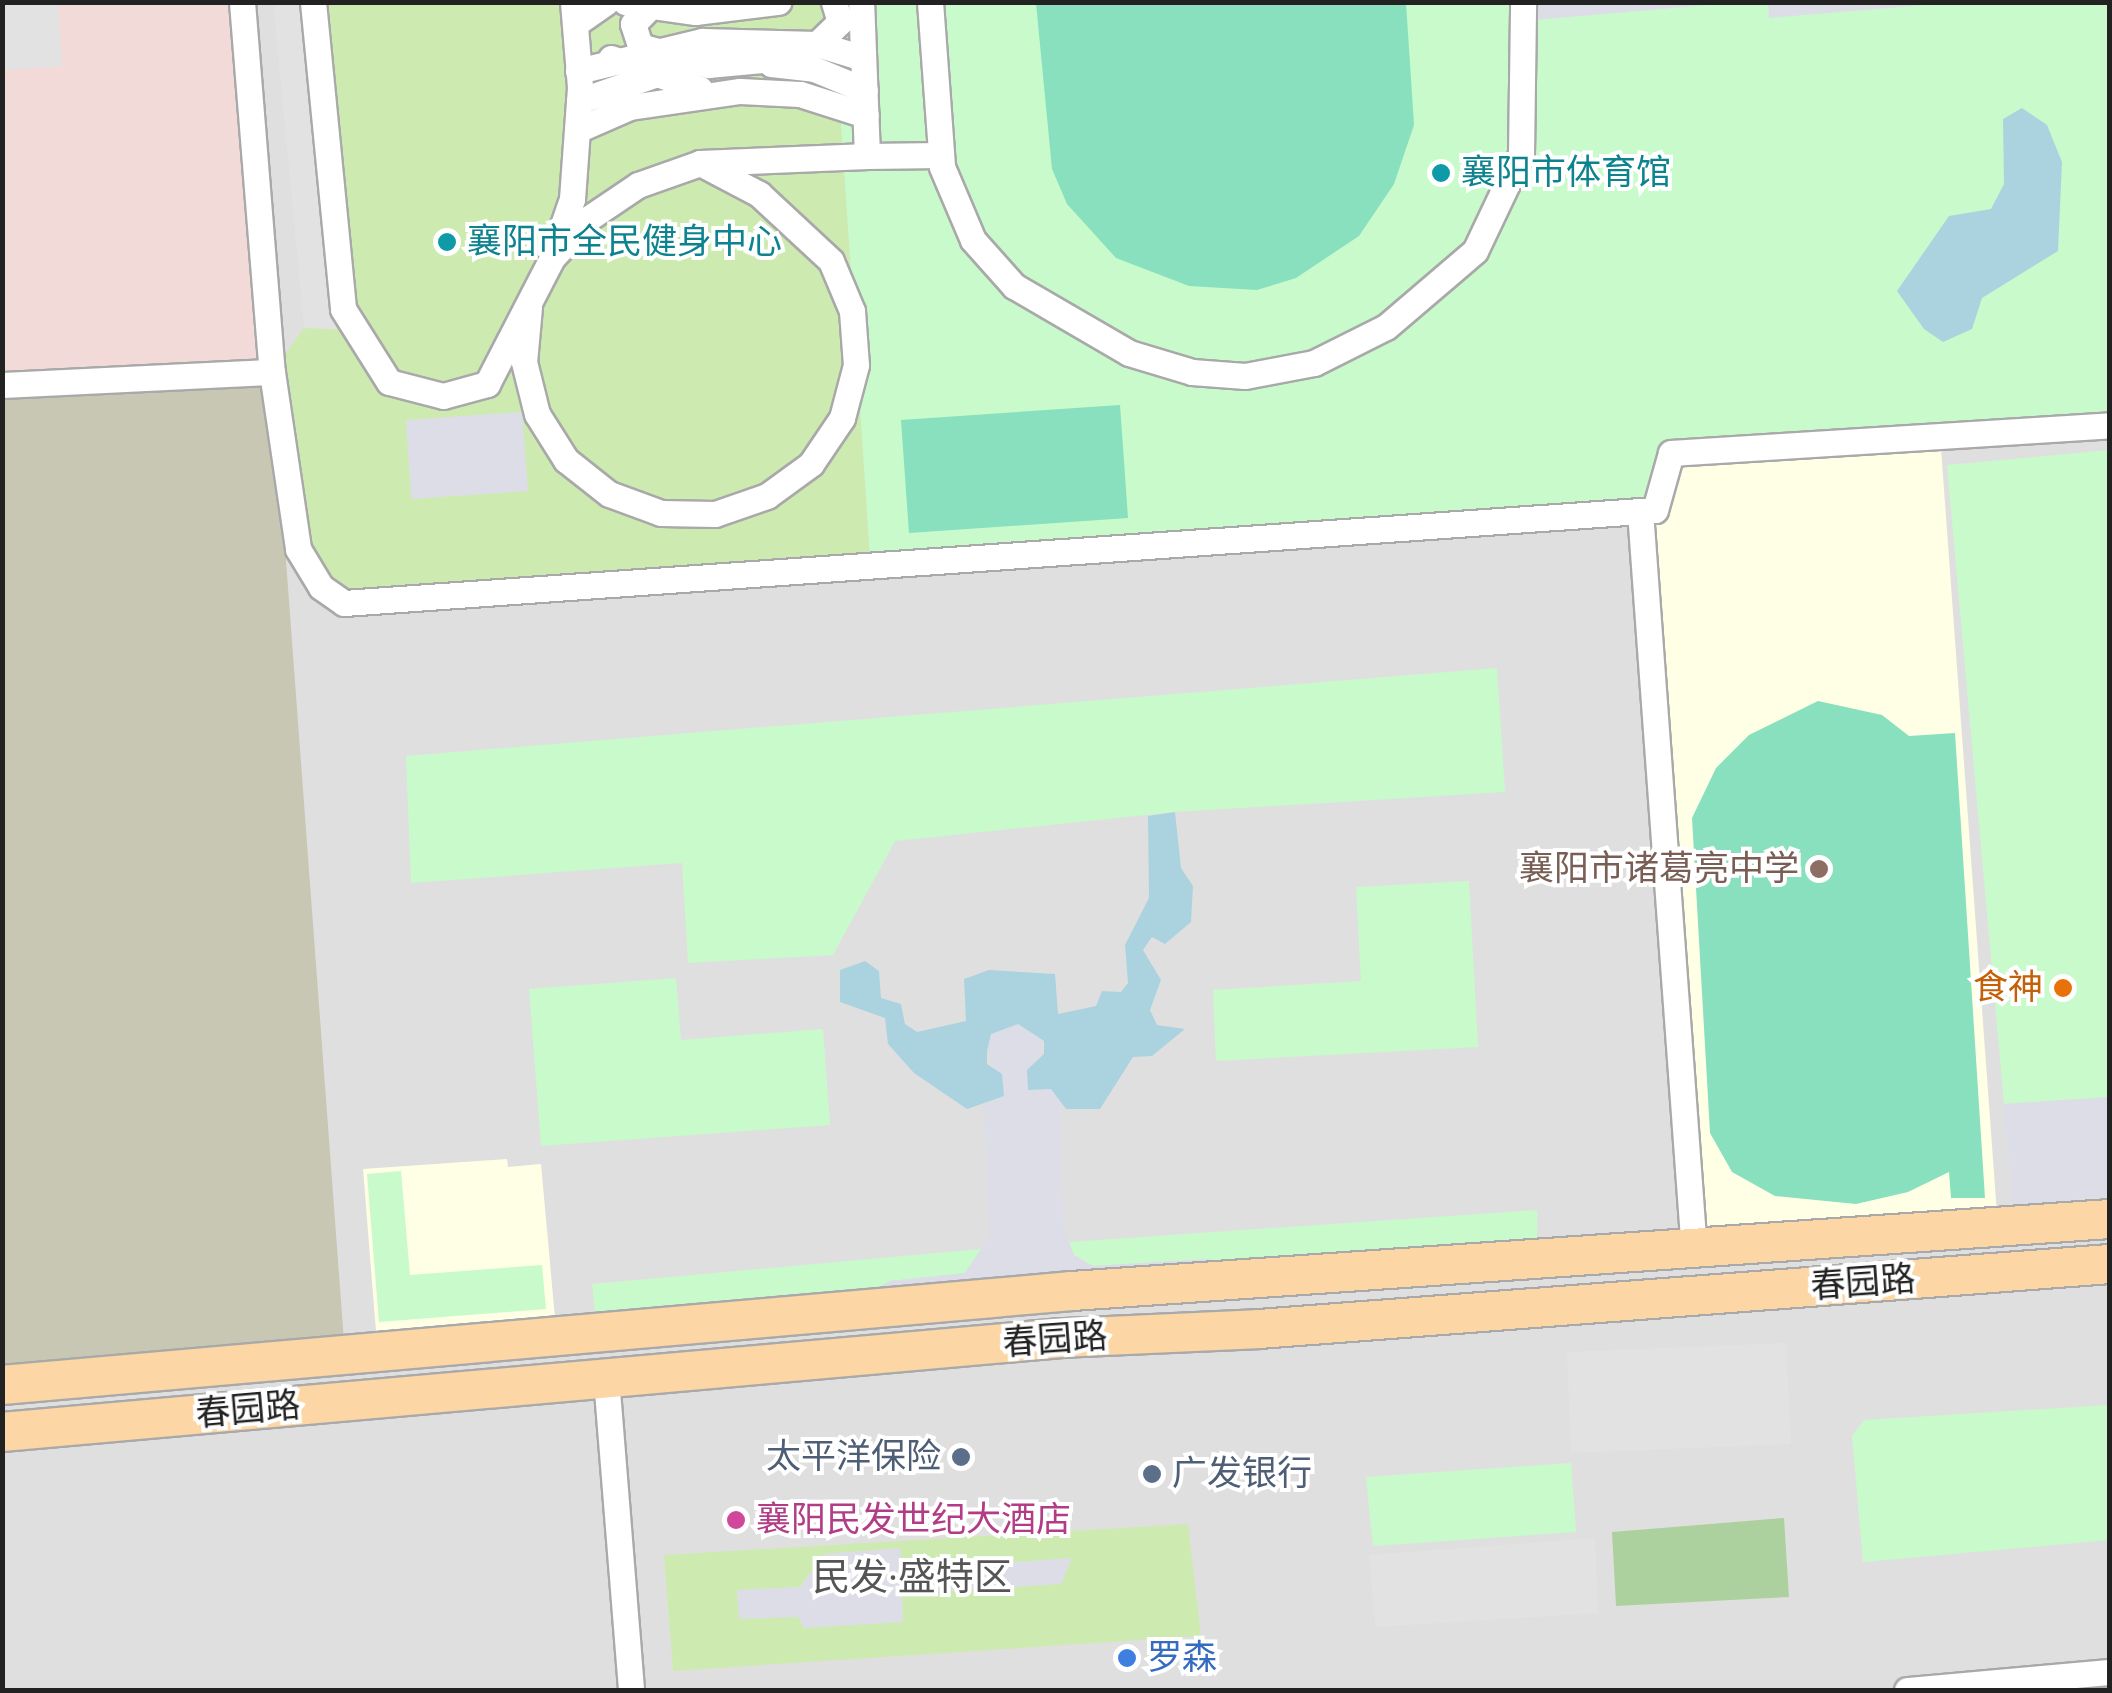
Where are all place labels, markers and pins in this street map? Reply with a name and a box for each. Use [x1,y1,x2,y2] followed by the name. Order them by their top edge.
[1461,152,1671,194] place label: 襄阳市体育馆
[1430,162,1452,184] marker: 襄阳市体育馆
[467,221,782,263] place label: 襄阳市全民健身中心
[436,231,458,253] marker: 襄阳市全民健身中心
[1519,848,1799,890] place label: 襄阳市诸葛亮中学
[1808,858,1830,880] marker: 襄阳市诸葛亮中学
[1973,967,2043,1009] place label: 食神
[2052,977,2074,999] marker: 食神
[766,1436,941,1478] place label: 太平洋保险
[950,1446,972,1468] marker: 太平洋保险
[1172,1453,1312,1495] place label: 广发银行
[1141,1463,1163,1485] marker: 广发银行
[756,1499,1071,1541] place label: 襄阳民发世纪大酒店
[725,1509,747,1531] marker: 襄阳民发世纪大酒店
[1147,1637,1217,1679] place label: 罗森
[1116,1647,1138,1669] marker: 罗森

